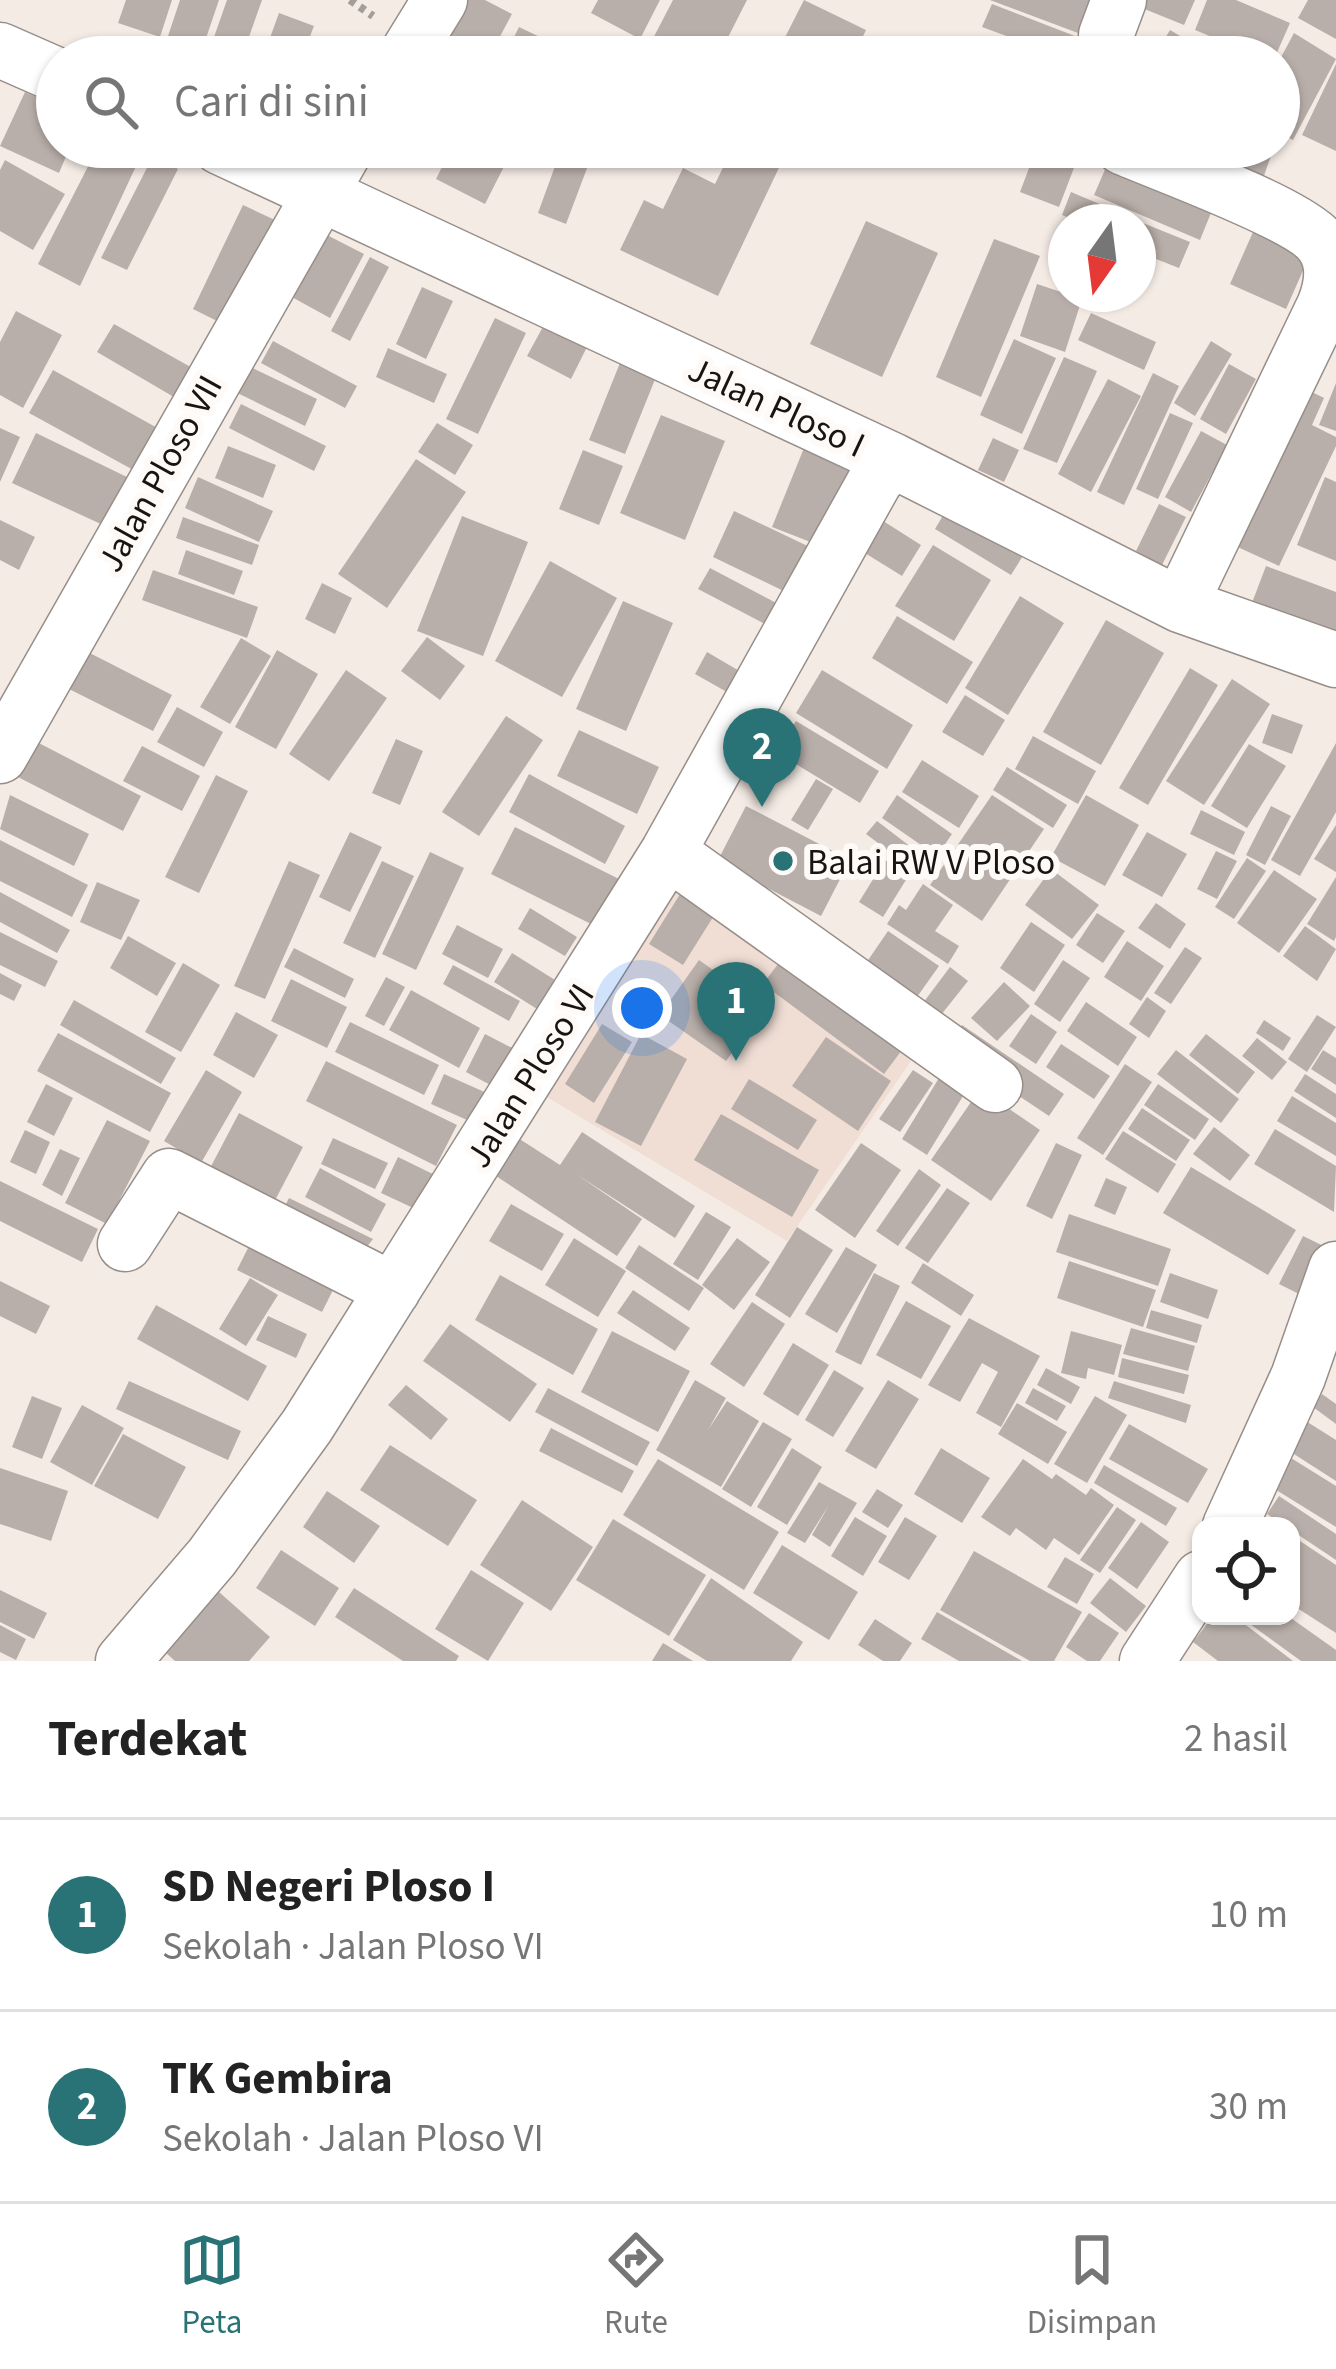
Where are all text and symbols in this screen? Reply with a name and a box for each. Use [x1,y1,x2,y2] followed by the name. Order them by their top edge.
[36,36,1300,168] search box
[78,69,144,135] icon: search
[174,70,369,134] text: Cari di sini
[1048,204,1156,312] north arrow
[680,344,873,471] street label: Jalan Ploso I
[85,366,235,581] street label: Jalan Ploso VII
[723,708,801,807] pin: 2
[807,837,1055,888] place label: Balai RW V Ploso
[770,848,796,874] marker: Balai RW V Ploso
[697,962,775,1061] pin: 1
[453,974,607,1178] street label: Jalan Ploso VI
[612,978,672,1038] your location
[1192,1517,1300,1625] map controls
[1192,1517,1300,1625] button: locate
[48,1703,247,1775] text: Terdekat
[1184,1711,1288,1767] text: 2 hasil
[162,1855,495,1919] text: SD Negeri Ploso I
[77,1887,97,1943] text: 1
[1209,1887,1288,1943] text: 10 m
[162,1919,544,1975] text: Sekolah · Jalan Ploso VI
[162,2047,393,2111] text: TK Gembira
[77,2079,97,2135] text: 2
[1209,2079,1288,2135] text: 30 m
[162,2111,544,2167] text: Sekolah · Jalan Ploso VI
[179,2227,245,2346] tab: Peta
[603,2227,669,2346] tab: Rute
[1027,2227,1157,2346] tab: Disimpan

